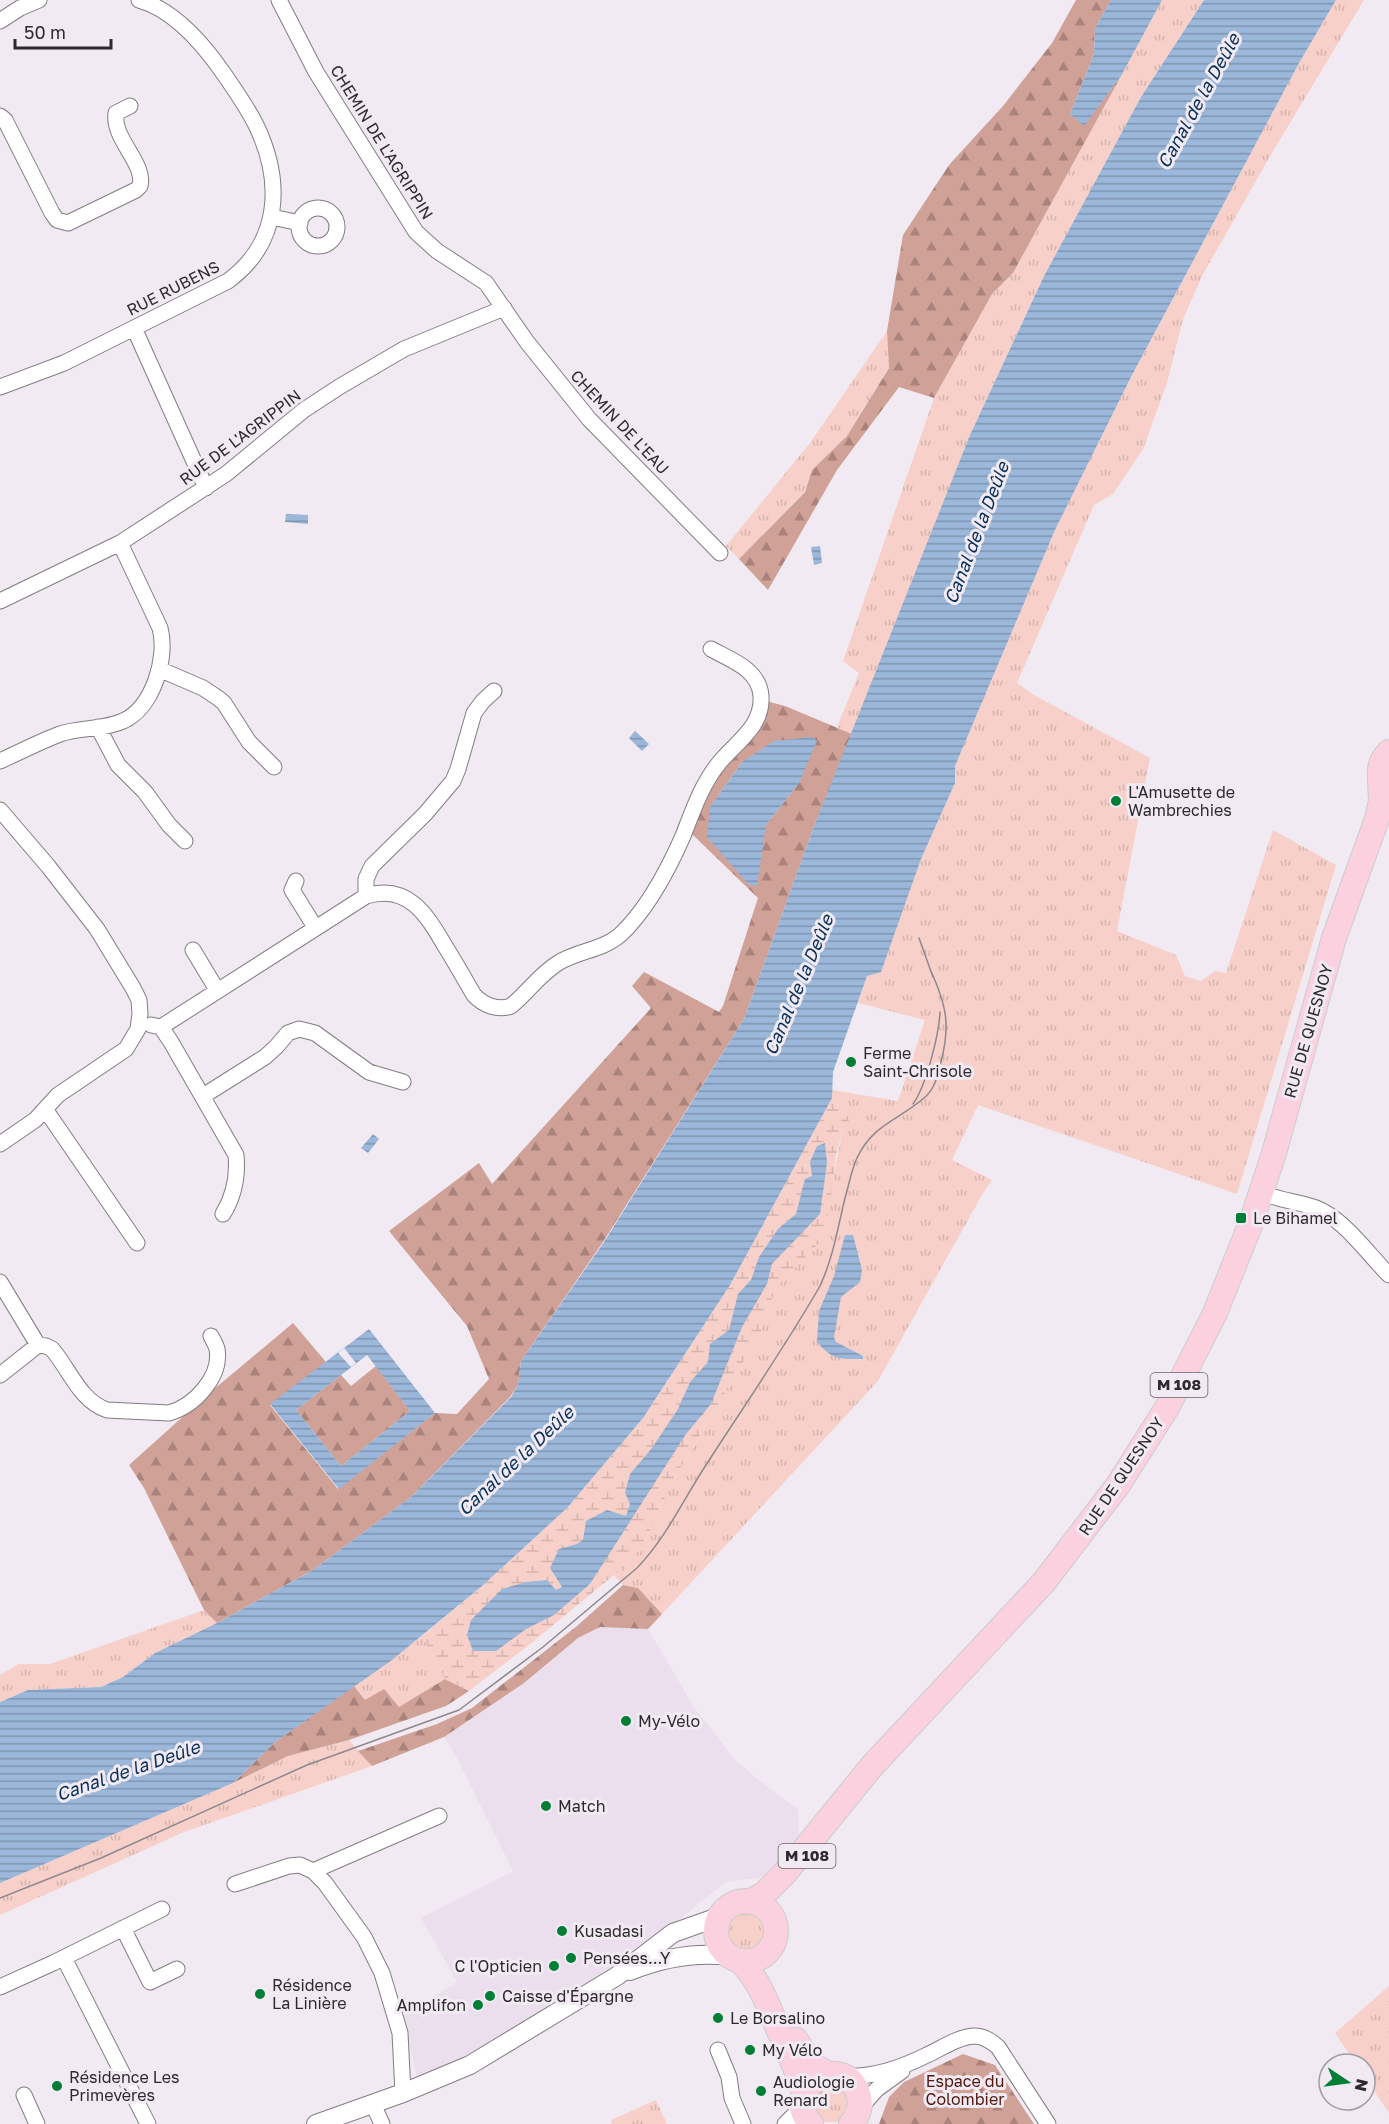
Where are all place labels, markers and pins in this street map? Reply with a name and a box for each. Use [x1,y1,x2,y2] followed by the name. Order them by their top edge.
[1128,782,1235,820] place label: L'Amusette de Wambrechies
[1109,794,1123,808] marker: L'Amusette de Wambrechies
[863,1043,972,1081] place label: Ferme Saint-Chrisole
[844,1055,858,1069] marker: Ferme Saint-Chrisole
[1253,1208,1338,1228] place label: Le Bihamel
[1234,1211,1248,1225] marker: Le Bihamel
[638,1711,700,1731] place label: My-Vélo
[619,1714,633,1728] marker: My-Vélo
[558,1796,606,1816] place label: Match
[539,1799,553,1813] marker: Match
[574,1921,644,1941] place label: Kusadasi
[555,1924,569,1938] marker: Kusadasi
[583,1948,671,1968] place label: Pensées...Y
[564,1951,578,1965] marker: Pensées...Y
[455,1956,542,1976] place label: C l'Opticien
[547,1959,561,1973] marker: C l'Opticien
[272,1975,352,2013] place label: Résidence La Linière
[502,1986,634,2006] place label: Caisse d'Épargne
[253,1987,267,2001] marker: Résidence La Linière
[483,1989,497,2003] marker: Caisse d'Épargne
[397,1995,466,2015] place label: Amplifon
[471,1998,485,2012] marker: Amplifon
[730,2008,825,2028] place label: Le Borsalino
[711,2011,725,2025] marker: Le Borsalino
[762,2040,822,2060] place label: My Vélo
[743,2043,757,2057] marker: My Vélo
[69,2067,179,2105] place label: Résidence Les Primevères
[773,2072,855,2110] place label: Audiologie Renard
[50,2079,64,2093] marker: Résidence Les Primevères
[754,2084,768,2098] marker: Audiologie Renard

